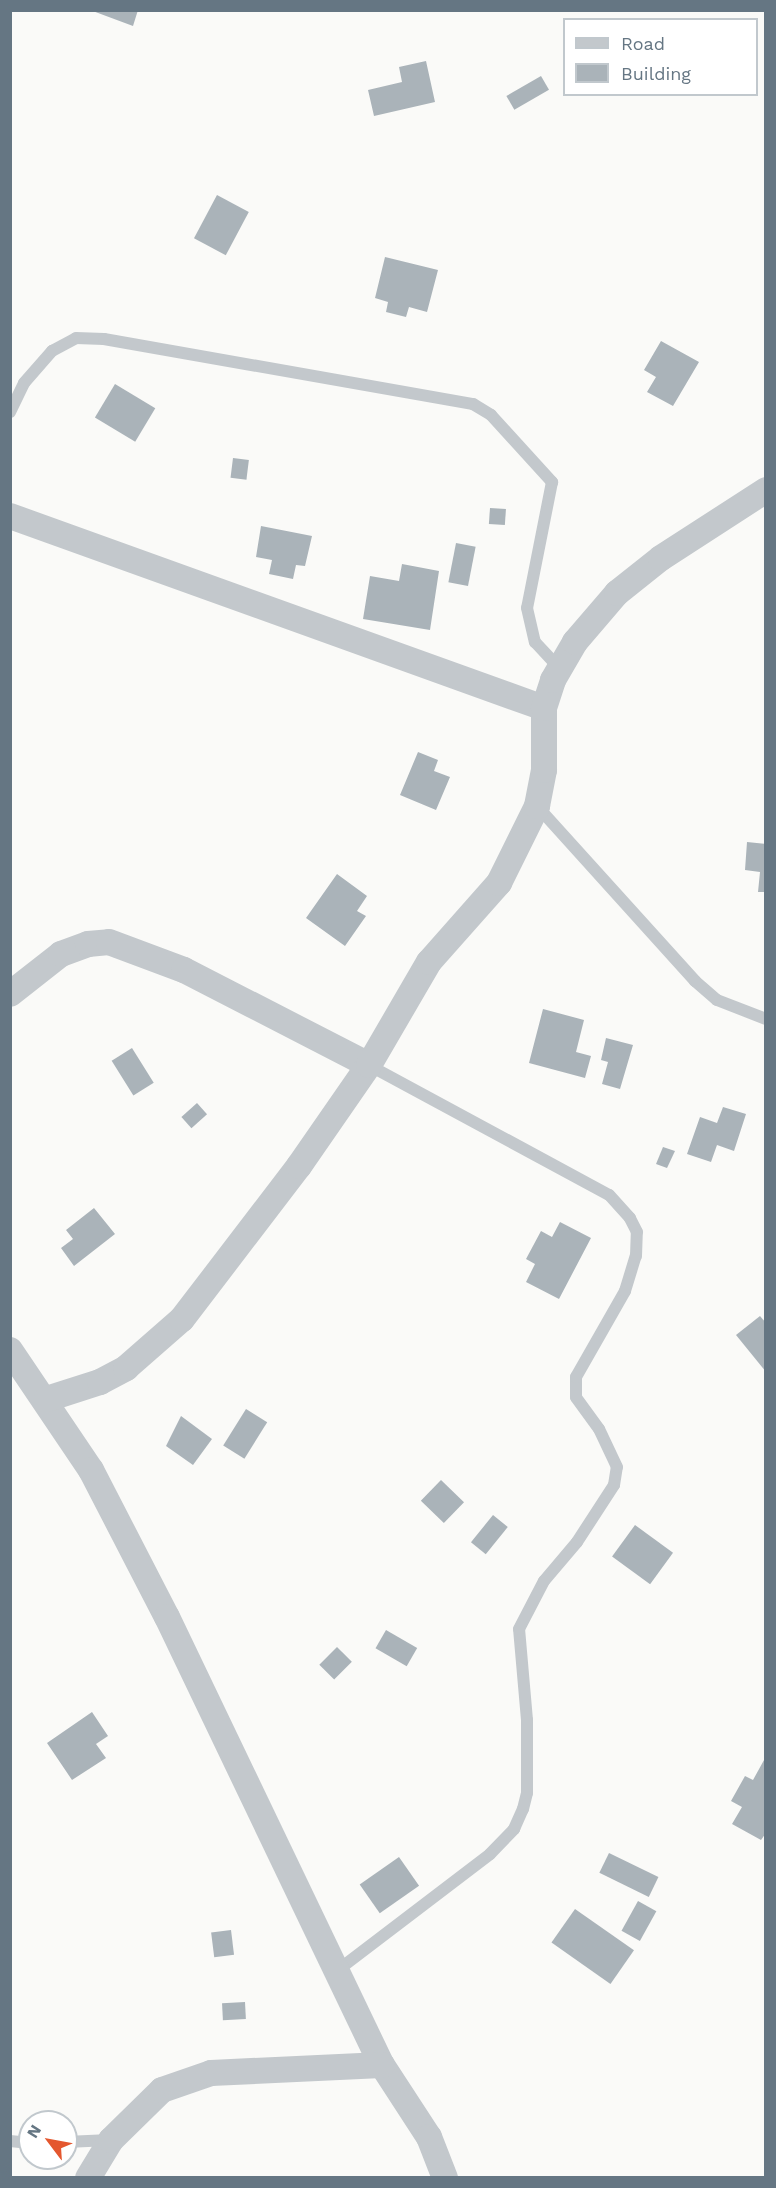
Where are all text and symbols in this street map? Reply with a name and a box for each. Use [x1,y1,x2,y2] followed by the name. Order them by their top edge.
[563,18,758,96] legend
[621,33,665,54] text: Road
[621,63,691,84] text: Building
[18,2110,78,2170] north arrow
[23,2121,45,2141] text: N

